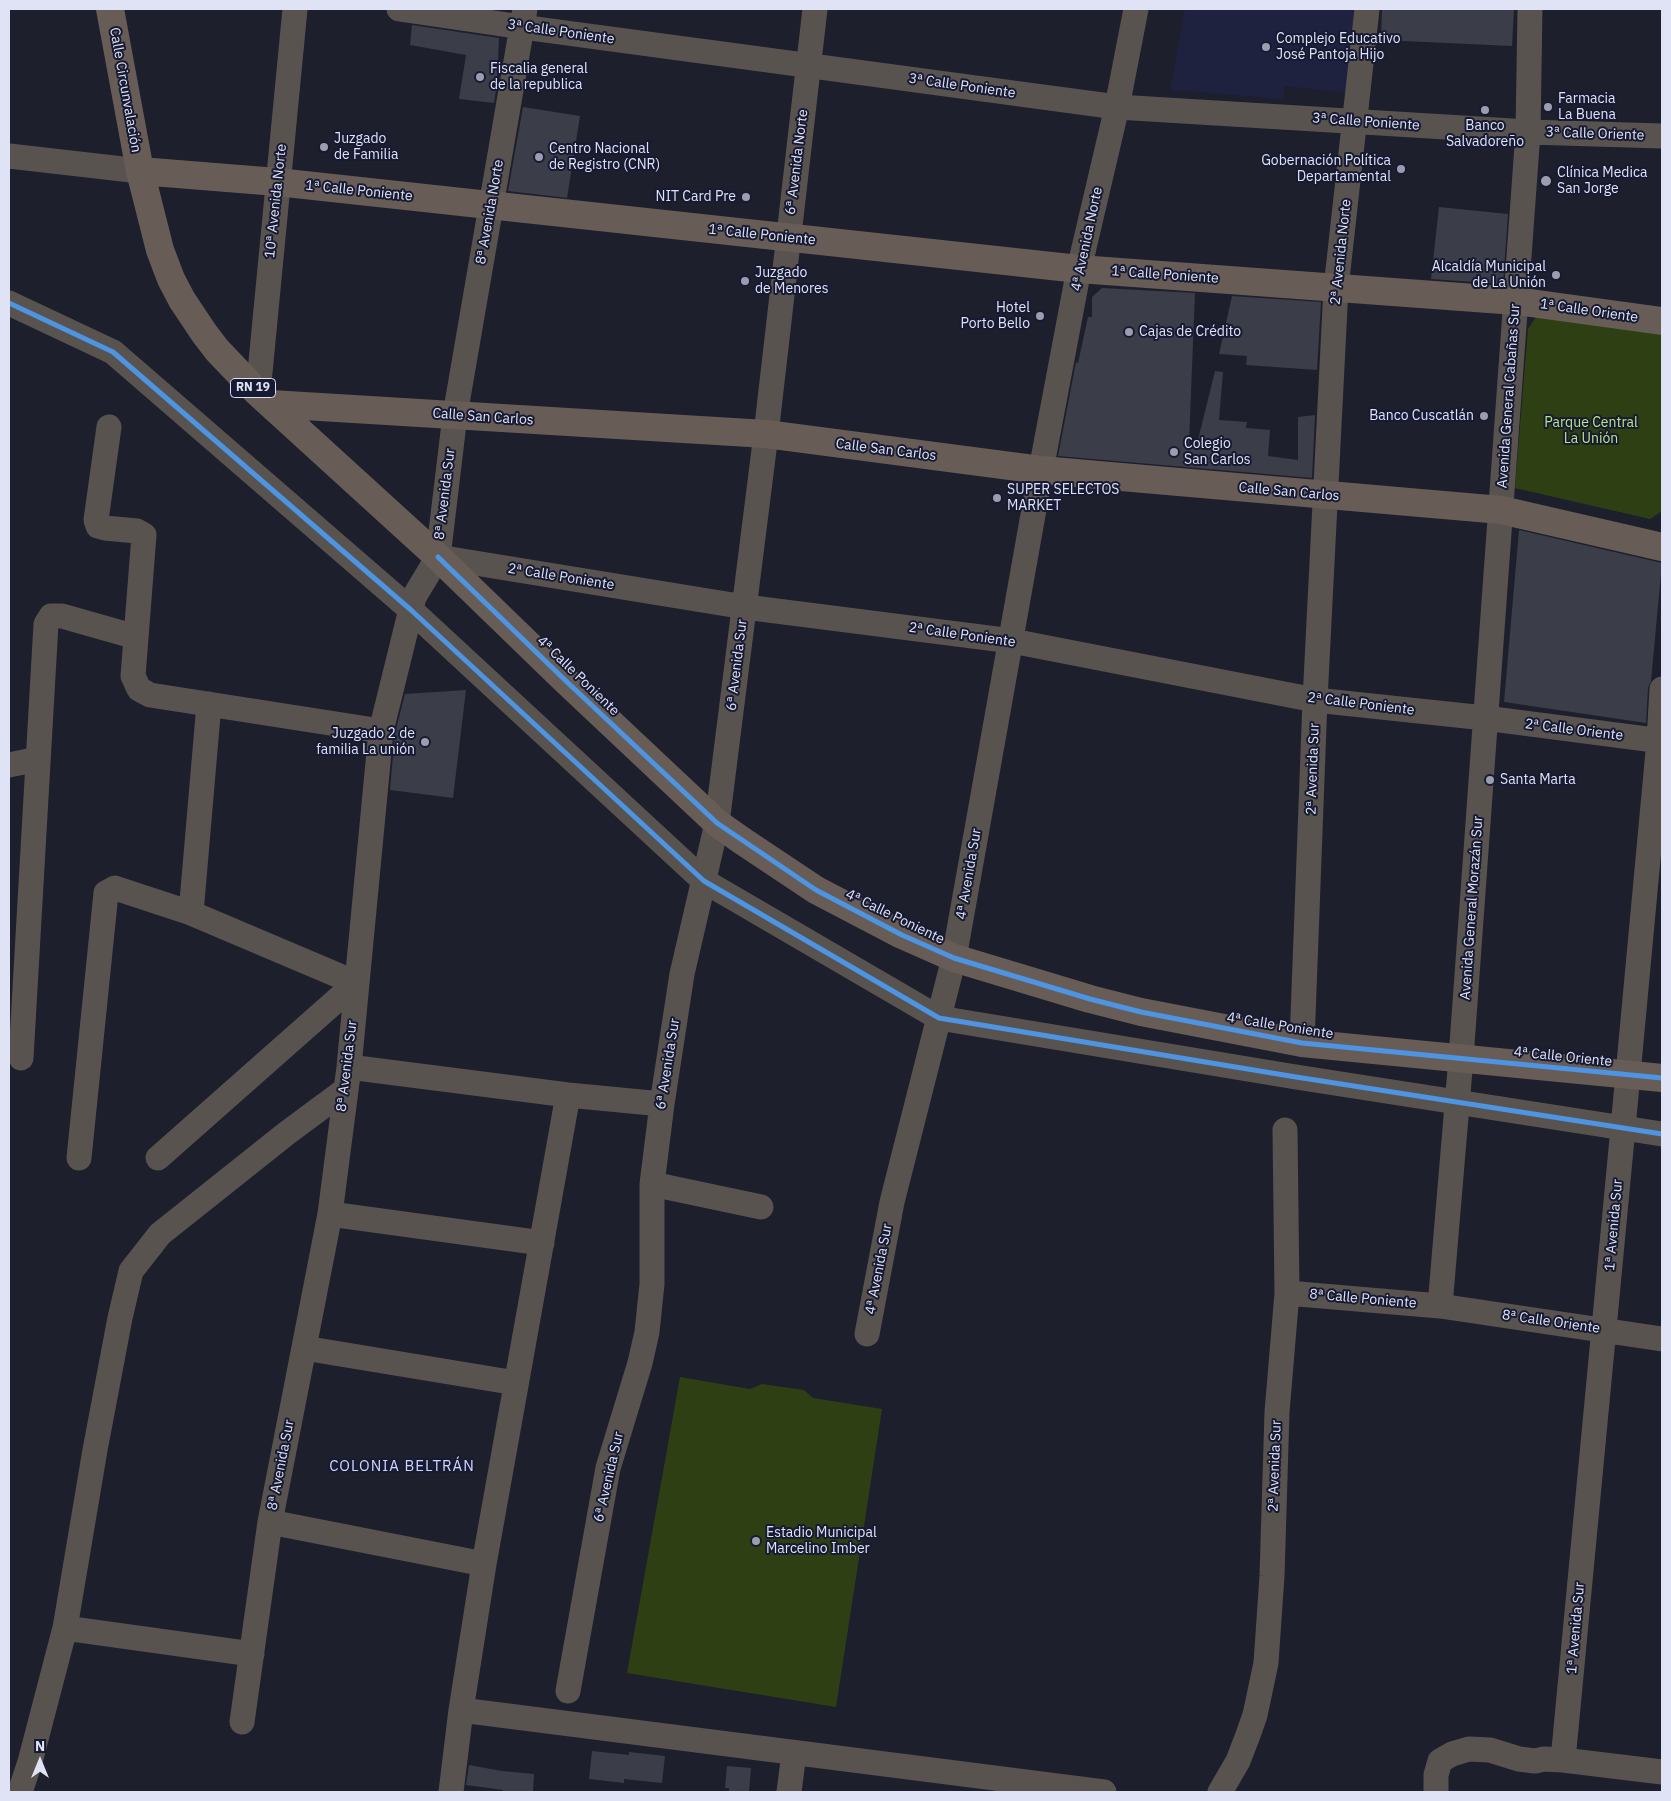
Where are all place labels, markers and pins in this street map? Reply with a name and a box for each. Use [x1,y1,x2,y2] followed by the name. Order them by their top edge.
[1276,31,1401,64] place label: Complejo Educativo José Pantoja Hijo
[1260,41,1272,53] marker: Complejo Educativo José Pantoja Hijo
[490,61,588,94] place label: Fiscalia general de la republica
[474,71,486,83] marker: Fiscalia general de la republica
[1558,91,1616,124] place label: Farmacia La Buena
[1542,101,1554,113] marker: Farmacia La Buena
[1479,104,1491,116] marker: Banco Salvadoreño
[1446,118,1524,150] place label: Banco Salvadoreño
[334,131,398,164] place label: Juzgado de Familia
[318,141,330,153] marker: Juzgado de Familia
[549,141,660,174] place label: Centro Nacional de Registro (CNR)
[533,151,545,163] marker: Centro Nacional de Registro (CNR)
[1261,153,1391,186] place label: Gobernación Política Departamental
[1395,163,1407,175] marker: Gobernación Política Departamental
[1557,165,1647,198] place label: Clínica Medica San Jorge
[1539,174,1553,188] marker: Clínica Medica San Jorge
[656,189,736,205] place label: NIT Card Pre
[740,191,752,203] marker: NIT Card Pre
[1432,259,1546,292] place label: Alcaldía Municipal de La Unión
[755,265,829,298] place label: Juzgado de Menores
[1550,269,1562,281] marker: Alcaldía Municipal de La Unión
[739,275,751,287] marker: Juzgado de Menores
[961,300,1030,332] place label: Hotel Porto Bello
[1034,310,1046,322] marker: Hotel Porto Bello
[1139,324,1241,340] place label: Cajas de Crédito
[1123,326,1135,338] marker: Cajas de Crédito
[1369,408,1474,424] place label: Banco Cuscatlán
[1478,410,1490,422] marker: Banco Cuscatlán
[1184,436,1251,468] place label: Colegio San Carlos
[1168,446,1180,458] marker: Colegio San Carlos
[1007,482,1119,514] place label: SUPER SELECTOS MARKET
[991,492,1003,504] marker: SUPER SELECTOS MARKET
[316,726,415,759] place label: Juzgado 2 de familia La unión
[419,736,431,748] marker: Juzgado 2 de familia La unión
[1500,772,1576,788] place label: Santa Marta
[1484,774,1496,786] marker: Santa Marta
[766,1525,877,1558] place label: Estadio Municipal Marcelino Imber
[750,1535,762,1547] marker: Estadio Municipal Marcelino Imber

